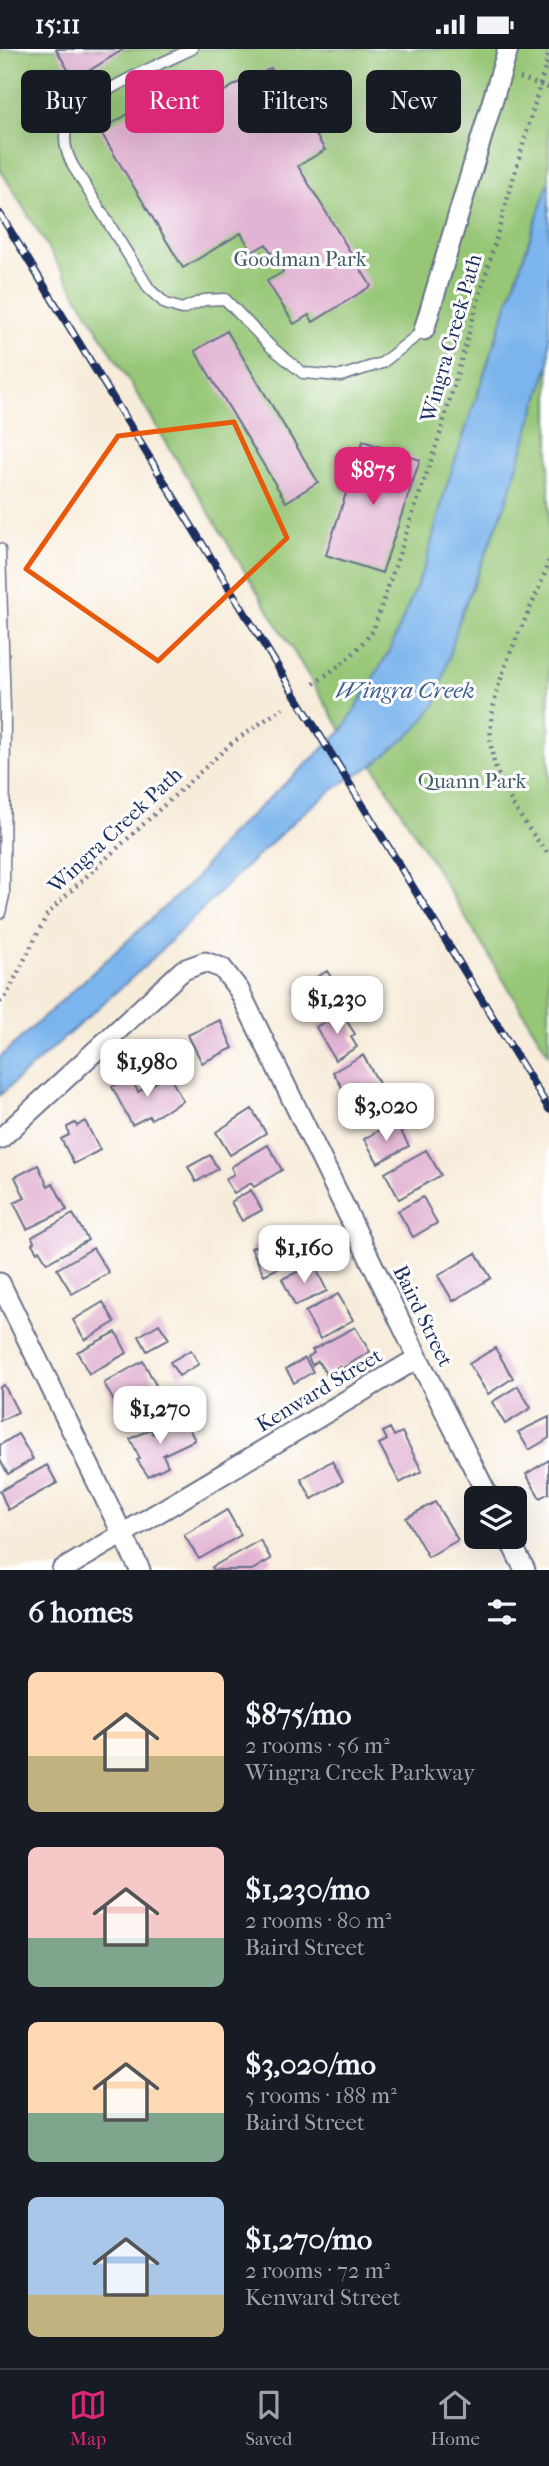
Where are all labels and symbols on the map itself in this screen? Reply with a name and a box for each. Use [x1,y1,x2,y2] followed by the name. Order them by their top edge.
[233,247,367,271] park label: Goodman Park
[415,251,487,426] street label: Wingra Creek Path
[332,447,414,507] pin: $875
[336,677,474,704] water label: Wingra Creek
[43,762,187,899] street label: Wingra Creek Path
[418,769,526,793] park label: Quann Park
[280,977,394,1036] pin: $1,230
[90,1039,204,1099] pin: $1,980
[329,1083,443,1143] pin: $3,020
[247,1225,361,1285] pin: $1,160
[388,1261,458,1371] street label: Baird Street
[252,1343,387,1437] street label: Kenward Street
[103,1387,217,1446] pin: $1,270

